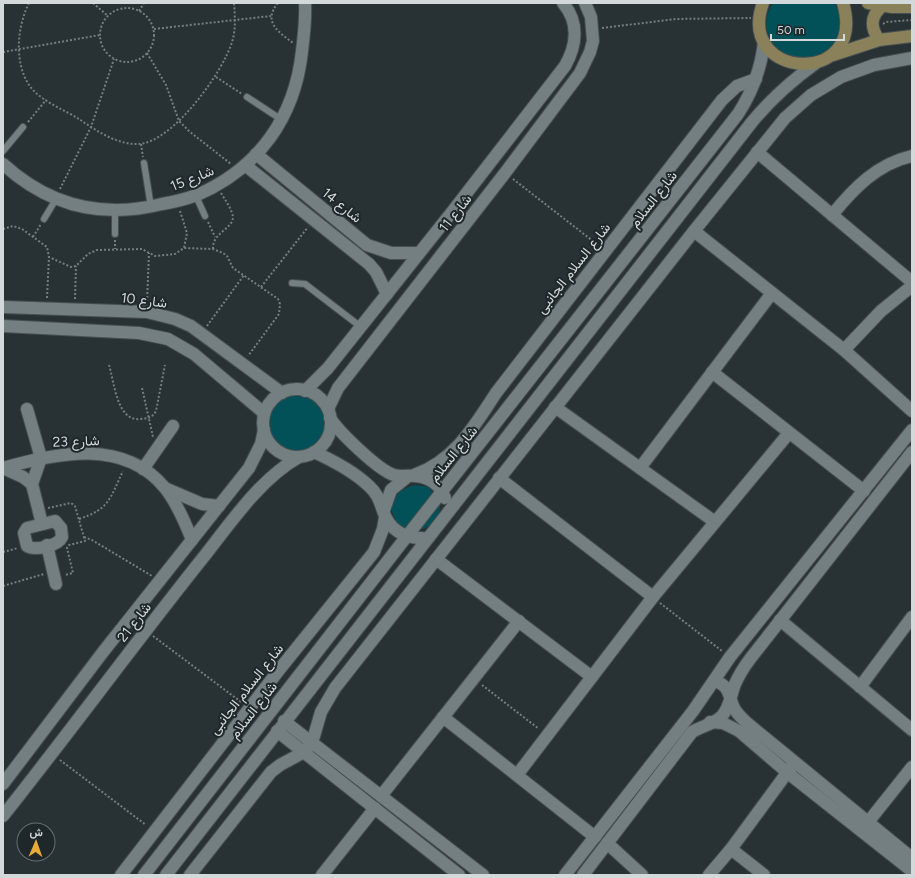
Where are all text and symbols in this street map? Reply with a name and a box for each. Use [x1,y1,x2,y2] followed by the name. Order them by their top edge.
[771,16,844,42] scale bar
[777,23,805,37] text: 50 m
[168,162,217,197] street label: شارع 15
[626,167,682,232] street label: شارع السلام
[317,184,365,228] street label: شارع 14
[435,191,477,237] street label: شارع 11
[533,219,616,318] street label: شارع السلام الجانبى
[120,289,168,314] street label: شارع 10
[426,423,483,487] street label: شارع السلام
[52,432,100,453] street label: شارع 23
[114,599,157,647] street label: شارع 21
[205,640,287,738] street label: شارع السلام الجانبى
[226,678,280,742] street label: شارع السلام
[16,822,56,862] north arrow
[29,826,43,839] text: ش

